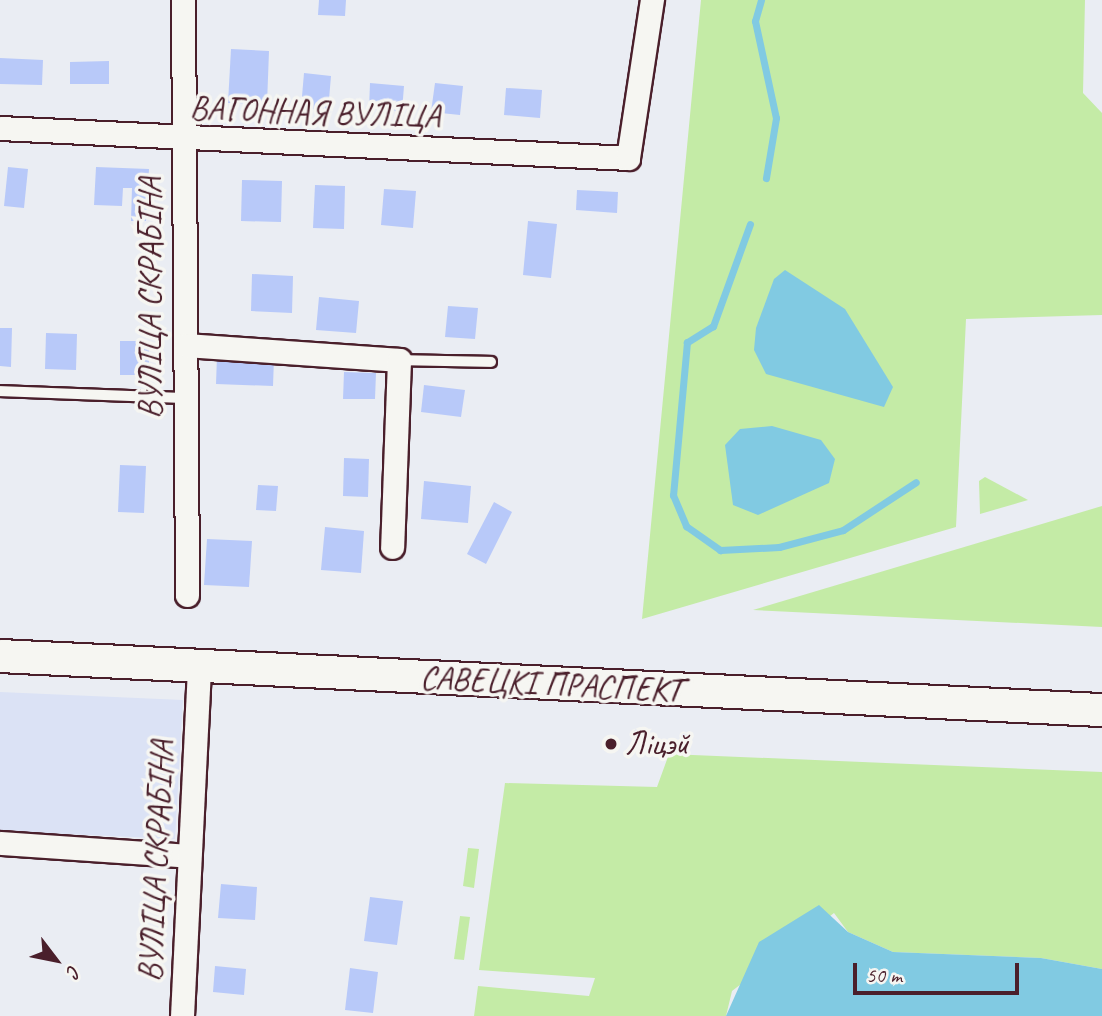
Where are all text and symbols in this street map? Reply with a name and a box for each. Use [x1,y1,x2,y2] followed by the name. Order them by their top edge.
[190,89,440,137] street label: ВАГОННАЯ ВУЛІЦА
[131,177,171,419] street label: ВУЛІЦА СКРАБІНА
[419,658,683,712] street label: САВЕЦКІ ПРАСПЕКТ
[625,724,689,764] place label: Ліцэй
[603,736,619,752] marker: Ліцэй
[131,740,183,982] street label: ВУЛІЦА СКРАБІНА
[21,925,91,995] north arrow
[857,950,1023,994] scale bar
[61,961,86,981] text: С
[866,962,902,988] text: 50 m

